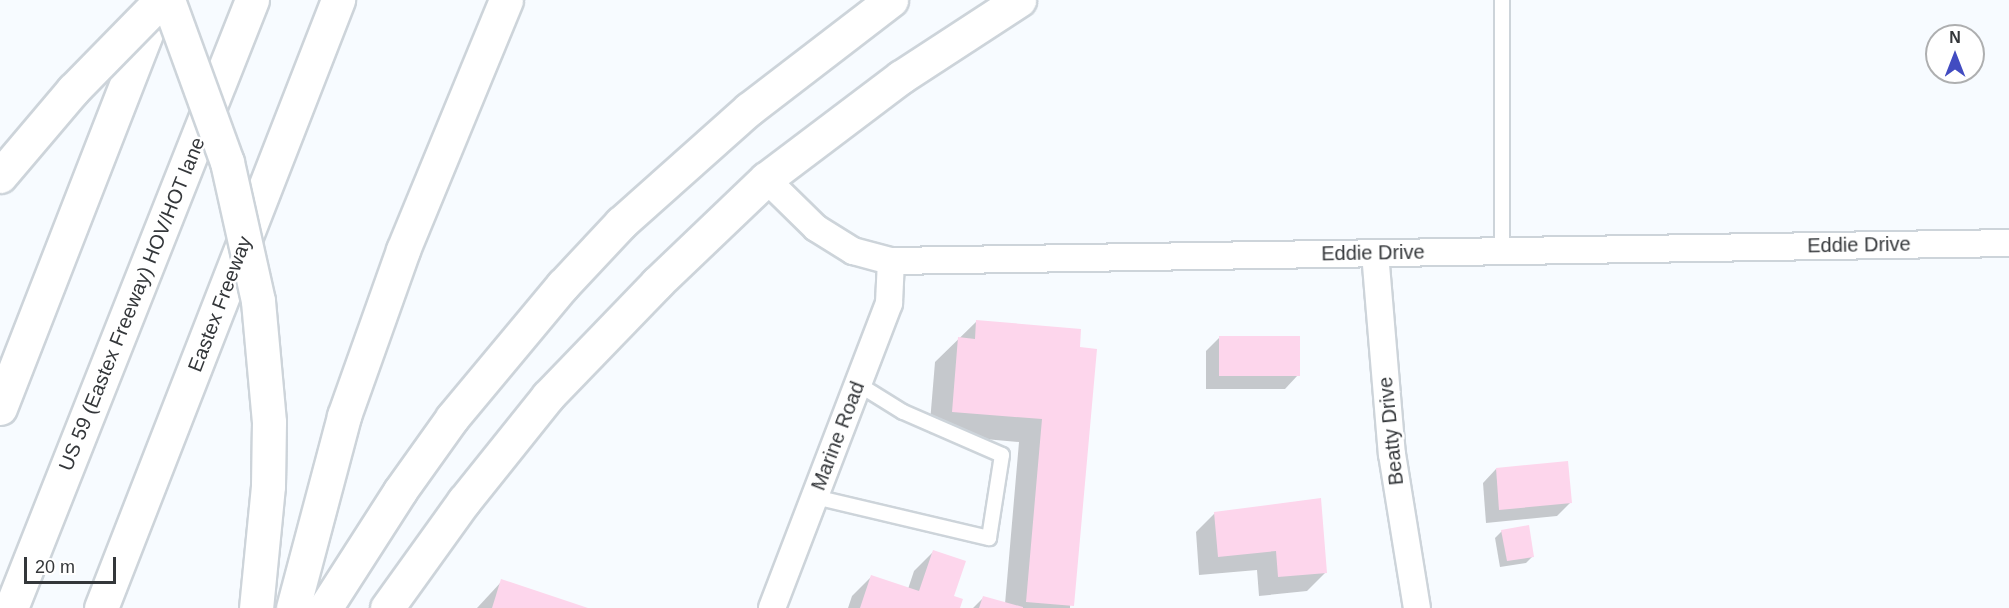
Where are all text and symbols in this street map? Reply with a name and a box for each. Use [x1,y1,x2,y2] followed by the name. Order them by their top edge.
[1925,24,1985,84] north arrow
[1949,29,1961,46] text: N
[54,134,210,474] street label: US 59 (Eastex Freeway) HOV/HOT lane
[1807,232,1911,258] street label: Eddie Drive
[183,233,257,375] street label: Eastex Freeway
[1321,240,1425,266] street label: Eddie Drive
[1373,376,1409,486] street label: Beatty Drive
[806,378,870,494] street label: Marine Road
[27,545,118,583] scale bar
[35,557,75,577] text: 20 m

